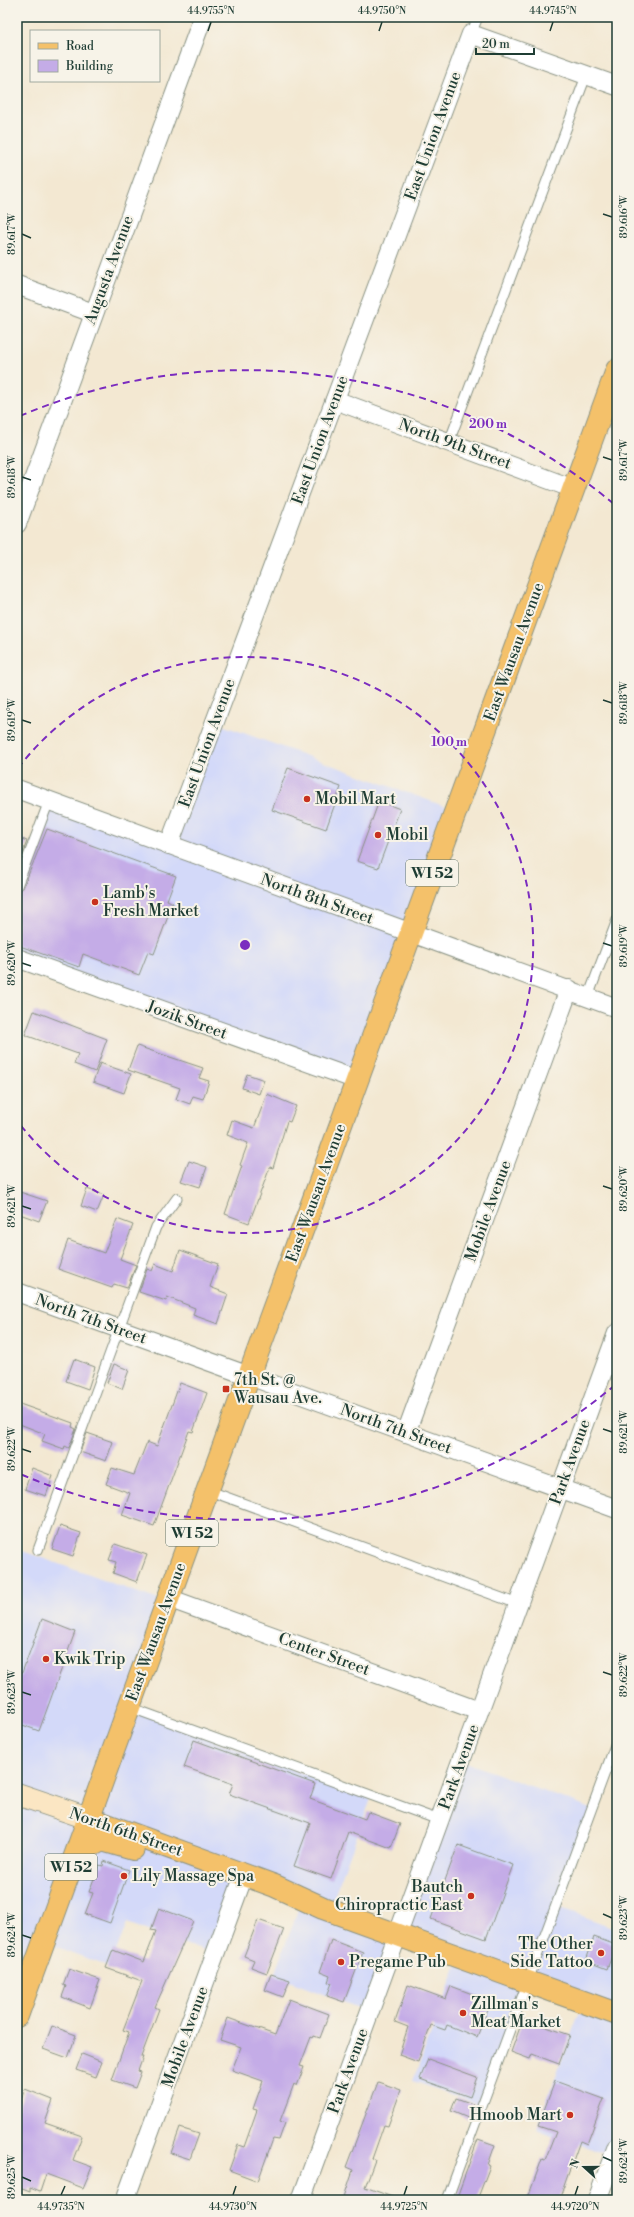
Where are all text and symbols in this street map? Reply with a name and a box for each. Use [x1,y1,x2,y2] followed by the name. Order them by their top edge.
[187,5,235,17] text: 44.9755°N
[358,5,407,17] text: 44.9750°N
[529,5,577,17] text: 44.9745°N
[30,30,160,82] legend
[476,30,534,56] scale bar
[482,37,510,52] text: 20 m
[66,39,94,54] text: Road
[65,59,114,74] text: Building
[400,69,466,203] street label: East Union Avenue
[618,195,630,238] text: 89.616°W
[6,212,18,255] text: 89.617°W
[80,213,138,328] street label: Augusta Avenue
[287,373,353,507] street label: East Union Avenue
[396,414,514,474] street label: North 9th Street
[469,417,507,432] text: 200 m
[618,438,630,481] text: 89.617°W
[6,454,18,499] text: 89.618°W
[480,580,548,724] street label: East Wausau Avenue
[174,676,240,810] street label: East Union Avenue
[618,680,630,725] text: 89.618°W
[6,698,18,741] text: 89.619°W
[431,735,467,750] text: 100 m
[315,789,396,809] place label: Mobil Mart
[302,794,312,804] marker: Mobil Mart
[386,825,429,845] place label: Mobil
[373,830,383,840] marker: Mobil
[406,860,458,886] road number: WI 52
[258,869,377,929] street label: North 8th Street
[103,883,199,921] place label: Lamb's Fresh Market
[90,897,100,907] marker: Lamb's Fresh Market
[618,924,630,967] text: 89.619°W
[238,938,252,952] centre of rings
[6,939,18,986] text: 89.620°W
[143,996,230,1044] street label: Jozik Street
[282,1121,350,1265] street label: East Wausau Avenue
[460,1158,516,1264] street label: Mobile Avenue
[618,1165,630,1212] text: 89.620°W
[6,1183,18,1228] text: 89.621°W
[33,1290,150,1349] street label: North 7th Street
[233,1370,322,1408] place label: 7th St. @ Wausau Ave.
[221,1384,231,1394] marker: 7th St. @ Wausau Ave.
[338,1400,455,1459] street label: North 7th Street
[618,1409,630,1454] text: 89.621°W
[545,1417,595,1507] street label: Park Avenue
[6,1426,18,1471] text: 89.622°W
[166,1520,218,1546] road number: WI 52
[122,1560,190,1704] street label: East Wausau Avenue
[276,1628,373,1680] street label: Center Street
[54,1649,126,1669] place label: Kwik Trip
[618,1652,630,1697] text: 89.622°W
[41,1654,51,1664] marker: Kwik Trip
[6,1669,18,1714] text: 89.623°W
[434,1722,484,1812] street label: Park Avenue
[67,1803,186,1861] street label: North 6th Street
[45,1854,97,1880] road number: WI 52
[132,1866,255,1886] place label: Lily Massage Spa
[119,1871,129,1881] marker: Lily Massage Spa
[335,1877,463,1915] place label: Bautch Chiropractic East
[466,1891,476,1901] marker: Bautch Chiropractic East
[618,1895,630,1940] text: 89.623°W
[6,1912,18,1957] text: 89.624°W
[511,1934,593,1972] place label: The Other Side Tattoo
[596,1948,606,1958] marker: The Other Side Tattoo
[349,1952,446,1972] place label: Pregame Pub
[336,1957,346,1967] marker: Pregame Pub
[157,1984,213,2090] street label: Mobile Avenue
[471,1994,562,2032] place label: Zillman's Meat Market
[458,2008,468,2018] marker: Zillman's Meat Market
[323,2026,373,2116] street label: Park Avenue
[470,2105,562,2125] place label: Hmoob Mart
[565,2110,575,2120] marker: Hmoob Mart
[618,2138,630,2183] text: 89.624°W
[564,2147,604,2187] north arrow
[6,2154,18,2199] text: 89.625°W
[568,2157,584,2170] text: N
[37,2201,85,2213] text: 44.9735°N
[209,2201,258,2213] text: 44.9730°N
[380,2201,428,2213] text: 44.9725°N
[551,2201,600,2213] text: 44.9720°N

